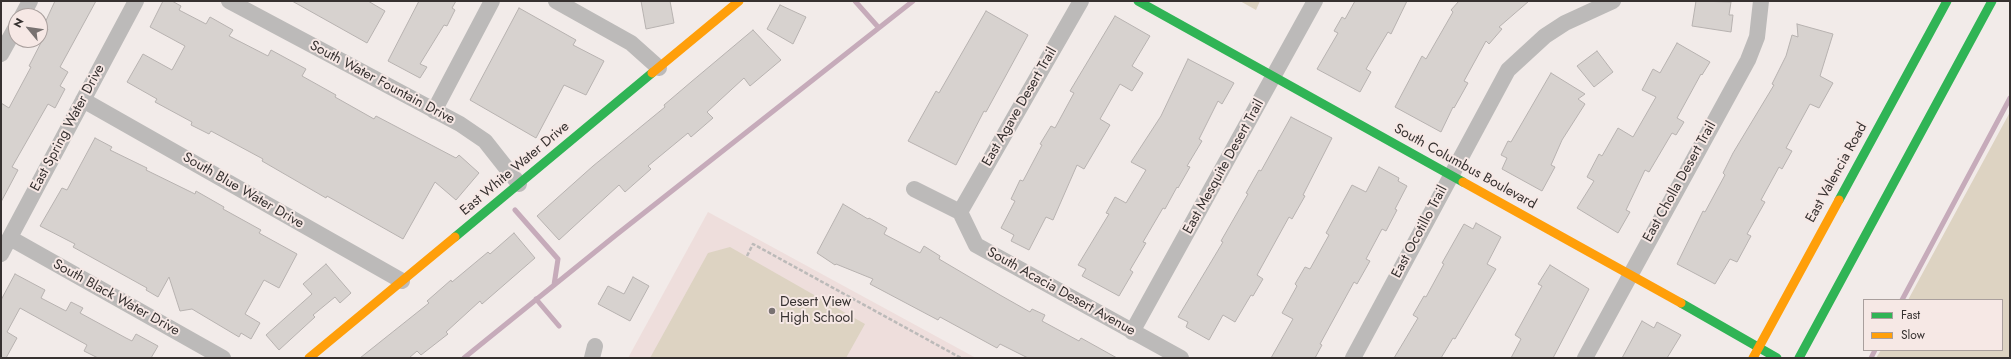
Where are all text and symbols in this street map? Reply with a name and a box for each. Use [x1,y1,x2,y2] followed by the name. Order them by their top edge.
[8,8,48,48] north arrow
[9,15,27,30] text: N
[307,38,457,128] street label: South Water Fountain Drive
[979,45,1061,169] street label: East Agave Desert Trail
[27,62,109,194] street label: East Spring Water Drive
[1180,97,1268,237] street label: East Mesquite Desert Trail
[457,118,573,220] street label: East White Water Drive
[1640,119,1720,245] street label: East Cholla Desert Trail
[1803,120,1871,226] street label: East Valencia Road
[1391,121,1539,213] street label: South Columbus Boulevard
[179,149,307,233] street label: South Blue Water Drive
[1389,183,1451,281] street label: East Ocotillo Trail
[984,244,1138,340] street label: South Acacia Desert Avenue
[50,256,182,340] street label: South Black Water Drive
[780,295,853,328] place label: Desert View High School
[1863,299,2003,351] legend
[767,306,777,316] marker: Desert View High School
[1901,306,1920,324] text: Fast
[1901,326,1925,344] text: Slow

